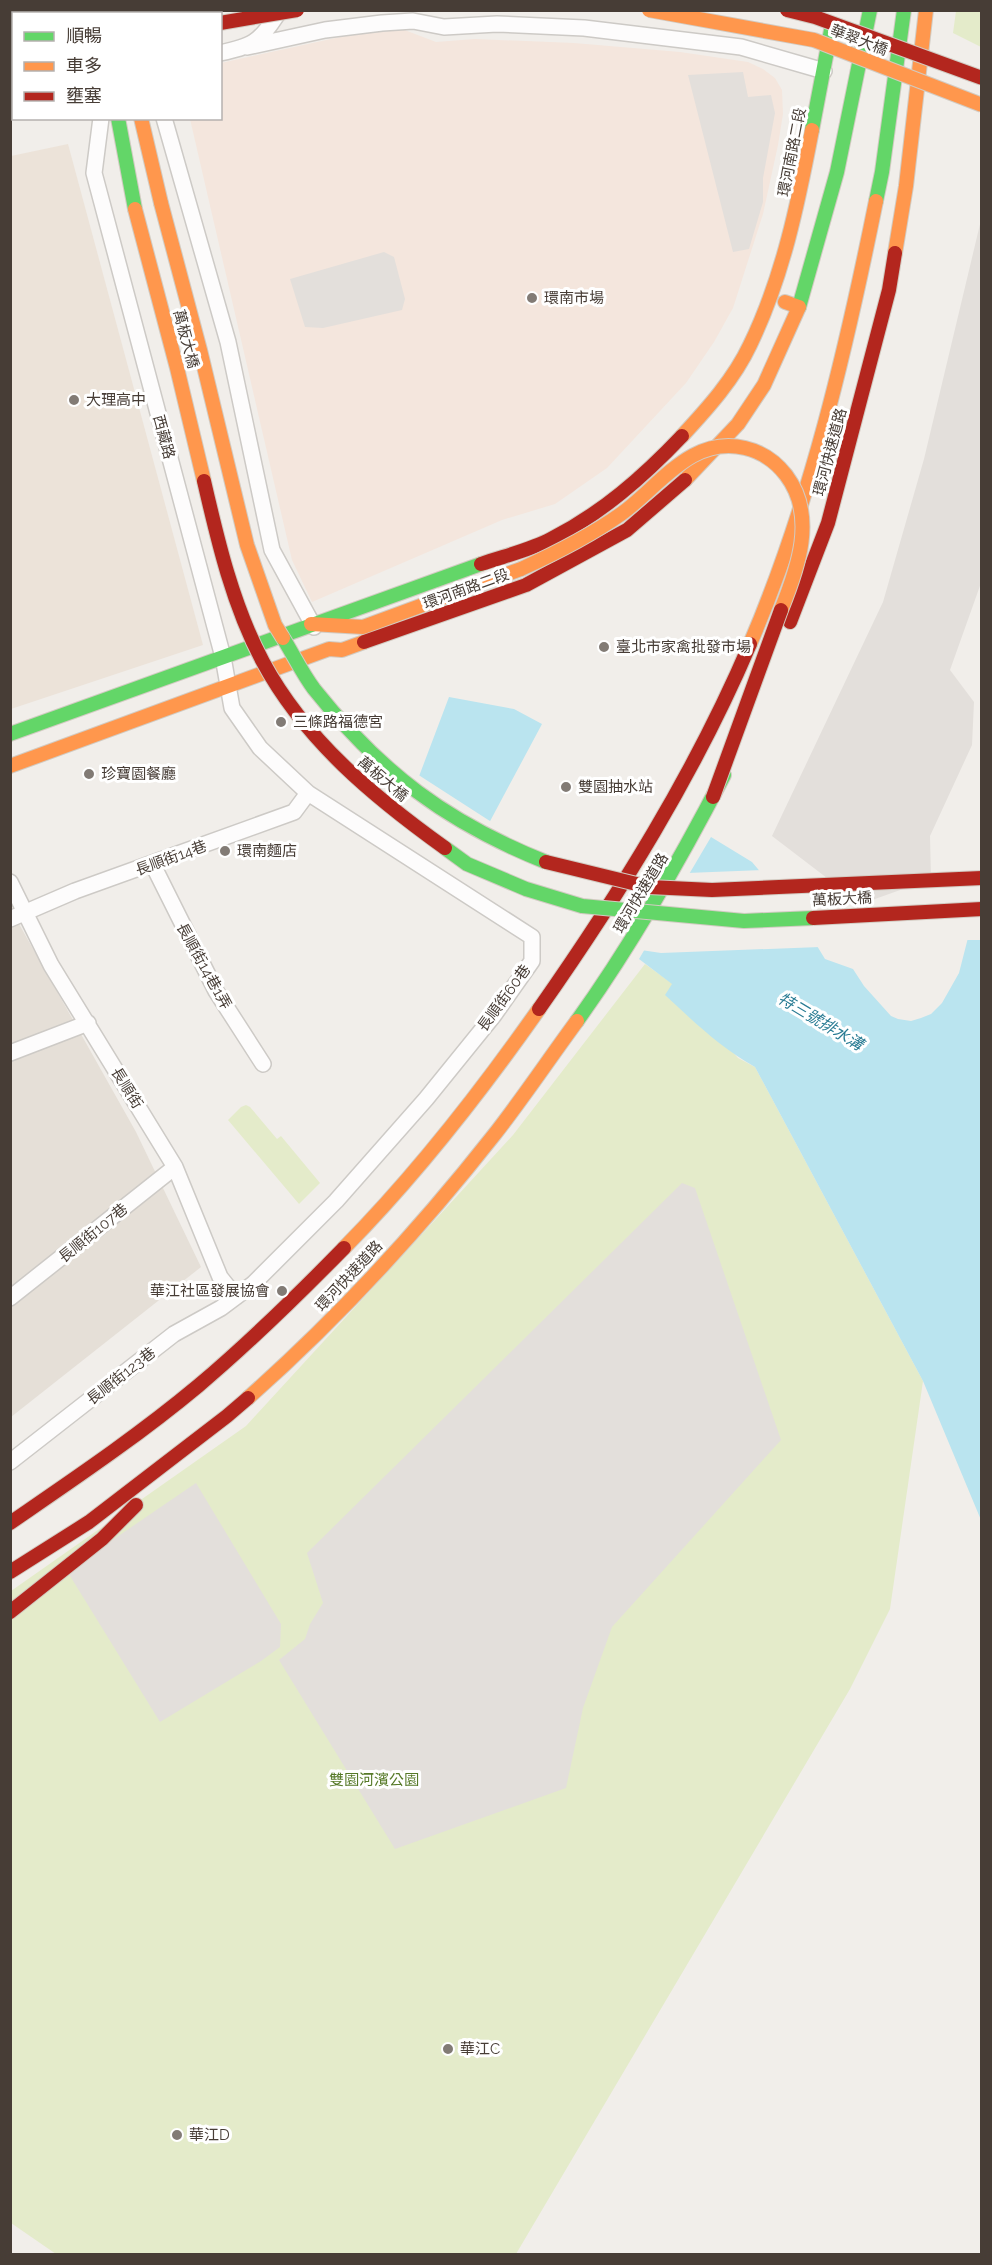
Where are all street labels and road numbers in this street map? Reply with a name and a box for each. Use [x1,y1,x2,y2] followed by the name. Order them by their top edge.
[828,21,890,59] street label: 華翠大橋
[775,106,809,198] street label: 環河南路二段
[170,308,202,370] street label: 萬板大橋
[810,406,850,498] street label: 環河快速道路
[149,413,179,461] street label: 西藏路
[421,565,511,613] street label: 環河南路二段
[354,753,412,805] street label: 萬板大橋
[133,837,209,879] street label: 長順街14巷
[610,850,672,936] street label: 環河快速道路
[812,888,872,910] street label: 萬板大橋
[173,920,235,1012] street label: 長順街14巷1弄
[474,961,534,1035] street label: 長順街60巷
[107,1064,147,1112] street label: 長順街
[55,1200,131,1266] street label: 長順街107巷
[312,1237,386,1315] street label: 環河快速道路
[83,1344,159,1408] street label: 長順街123巷

